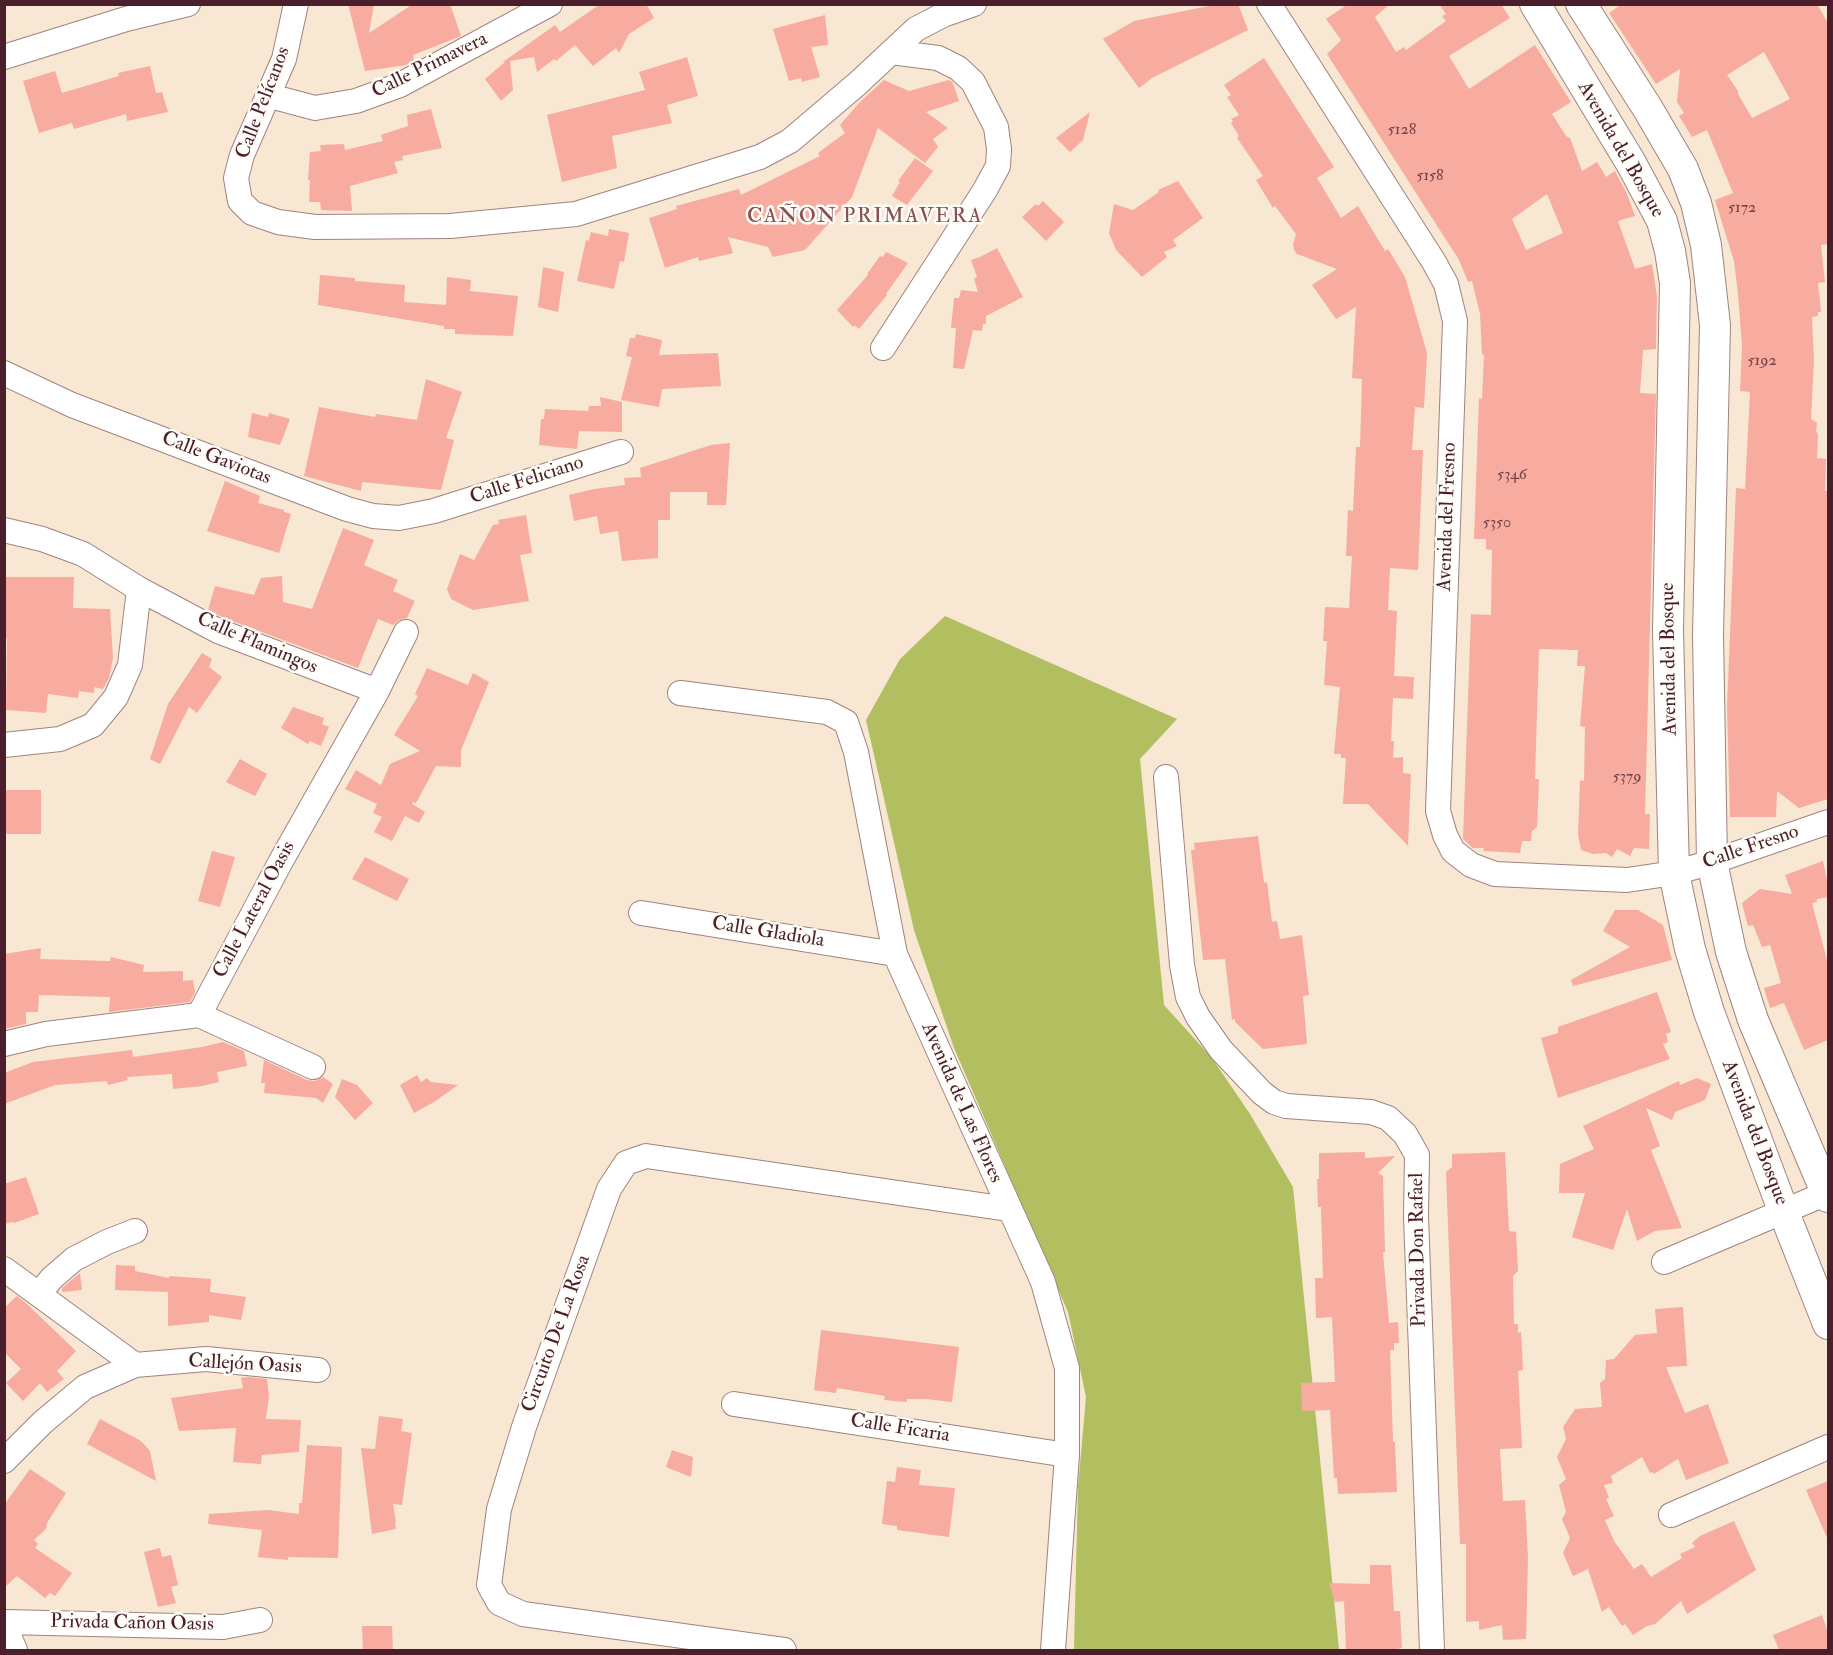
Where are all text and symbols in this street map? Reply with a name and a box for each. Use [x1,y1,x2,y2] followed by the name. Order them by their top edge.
[368,28,492,104] street label: Calle Primavera
[232,43,296,163] street label: Calle Pelícanos
[1571,78,1669,222] street label: Avenida del Bosque
[1388,121,1416,141] house number: 5128
[1416,167,1444,187] house number: 5158
[1728,199,1756,219] house number: 5172
[747,204,983,230] district label: CAÑON PRIMAVERA
[1748,352,1776,372] house number: 5192
[158,427,274,491] street label: Calle Gaviotas
[1433,442,1463,592] street label: Avenida del Fresno
[467,451,587,511] street label: Calle Feliciano
[1497,466,1527,486] house number: 5346
[1483,514,1511,534] house number: 5350
[1657,582,1683,736] street label: Avenida del Bosque
[193,608,321,680] street label: Calle Flamingos
[1613,768,1641,788] house number: 5379
[1700,820,1802,876] street label: Calle Fresno
[209,837,301,983] street label: Calle Lateral Oasis
[710,912,826,954] street label: Calle Gladiola
[915,1019,1007,1187] street label: Avenida de Las Flores
[1715,1057,1793,1209] street label: Avenida del Bosque
[1406,1173,1432,1327] street label: Privada Don Rafael
[517,1252,597,1416] street label: Circuito De La Rosa
[188,1350,302,1380] street label: Callejón Oasis
[849,1409,951,1449] street label: Calle Ficaria
[50,1611,214,1637] street label: Privada Cañon Oasis

